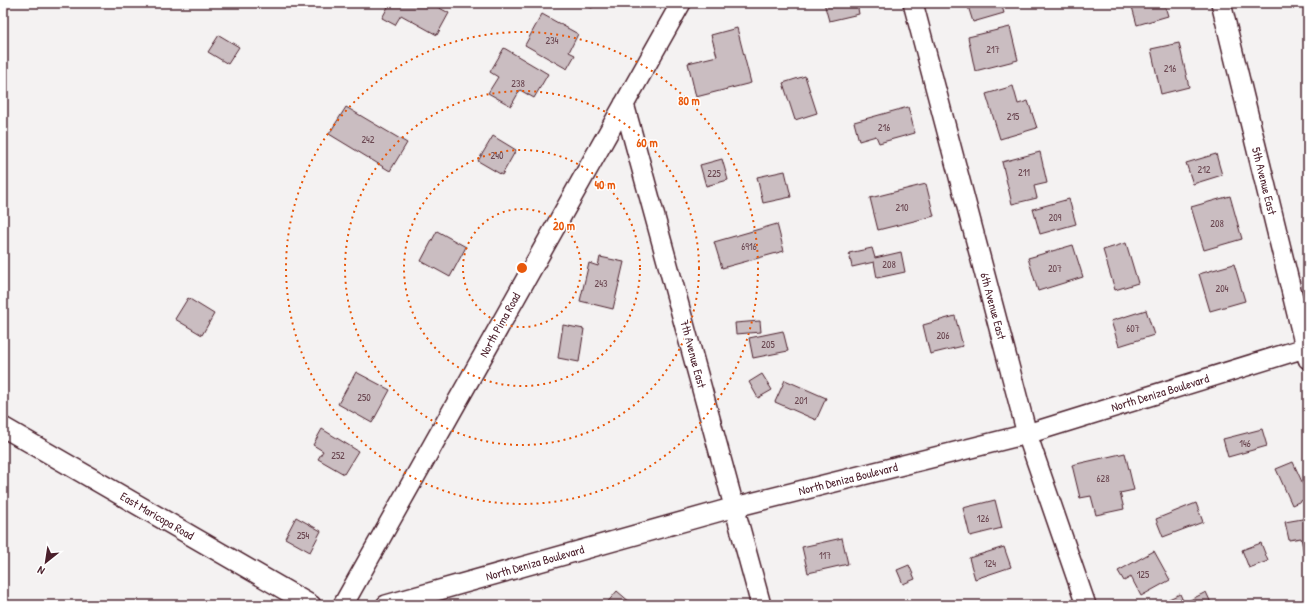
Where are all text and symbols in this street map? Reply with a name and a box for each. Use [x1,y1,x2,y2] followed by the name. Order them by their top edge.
[546,34,559,47] house number: 234
[986,43,1000,56] house number: 217
[1164,62,1176,75] house number: 216
[511,77,525,90] house number: 238
[678,92,700,109] text: 80 m
[1007,110,1020,123] house number: 215
[878,121,890,134] house number: 216
[361,133,375,146] house number: 242
[636,134,658,151] text: 60 m
[1248,145,1281,217] street label: 5th Avenue East
[491,149,504,162] house number: 240
[1198,163,1211,176] house number: 212
[1018,166,1030,179] house number: 211
[707,167,722,180] house number: 225
[595,176,615,193] text: 40 m
[896,201,909,214] house number: 210
[1049,211,1062,224] house number: 209
[553,217,575,234] text: 20 m
[1210,217,1224,230] house number: 208
[741,240,757,253] house number: 6916
[882,258,896,271] house number: 208
[515,261,529,275] centre of rings
[1048,262,1062,275] house number: 207
[976,271,1011,342] street label: 6th Avenue East
[595,277,608,290] house number: 243
[1216,282,1229,295] house number: 204
[475,289,524,360] street label: North Pima Road
[676,318,711,391] street label: 7th Avenue East
[1126,322,1140,335] house number: 607
[936,329,950,342] house number: 206
[761,338,775,351] house number: 205
[1109,369,1211,415] street label: North Deniza Boulevard
[357,391,371,404] house number: 250
[795,394,808,407] house number: 201
[1239,437,1251,450] house number: 146
[331,449,345,462] house number: 252
[797,458,899,499] street label: North Deniza Boulevard
[1097,472,1110,485] house number: 628
[117,488,197,544] street label: East Maricopa Road
[977,512,989,525] house number: 126
[297,529,310,542] house number: 254
[484,540,586,585] street label: North Deniza Boulevard
[26,542,66,582] north arrow
[819,549,831,562] house number: 117
[984,557,996,570] house number: 124
[35,563,47,578] text: N
[1137,568,1150,581] house number: 125

